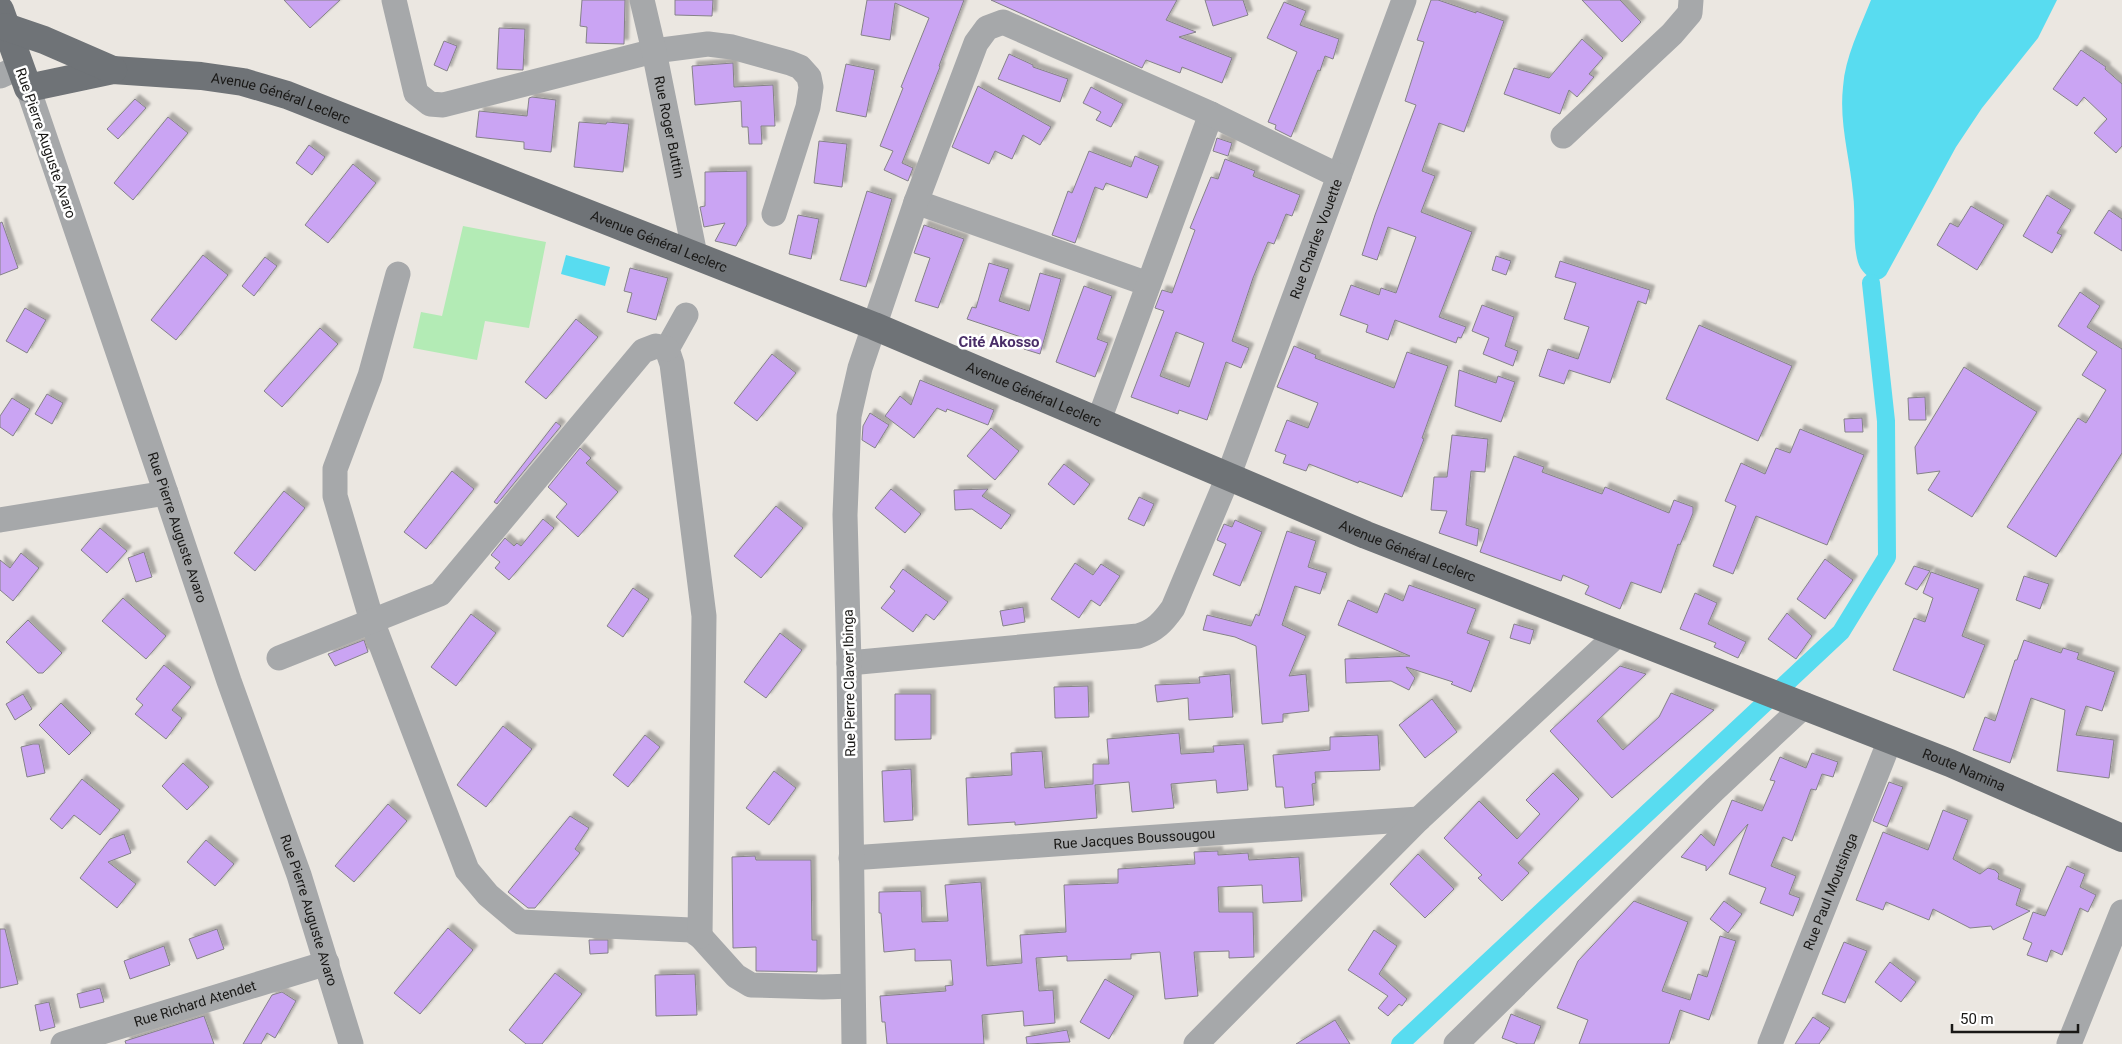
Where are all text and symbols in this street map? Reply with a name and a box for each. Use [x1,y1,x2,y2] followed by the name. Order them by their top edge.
[13,66,79,220] street label: Rue Pierre Auguste Avaro
[210,70,353,127] street label: Avenue Général Leclerc
[651,74,687,180] street label: Rue Roger Buttin
[1286,177,1345,301] street label: Rue Charles Vouette
[588,207,730,275] street label: Avenue Général Leclerc
[958,333,1040,351] district label: Cité Akosso
[964,358,1104,430] street label: Avenue Général Leclerc
[145,450,210,605] street label: Rue Pierre Auguste Avaro
[1337,517,1478,585] street label: Avenue Général Leclerc
[840,609,858,757] street label: Rue Pierre Claver Ibinga
[1920,745,2008,794] street label: Route Namina
[1053,825,1216,852] street label: Rue Jacques Boussougou
[1800,831,1861,952] street label: Rue Paul Moutsinga
[277,832,341,988] street label: Rue Pierre Auguste Avaro
[132,977,258,1030] street label: Rue Richard Atendet
[1952,1002,2078,1034] scale bar
[1960,1010,1994,1028] text: 50 m

